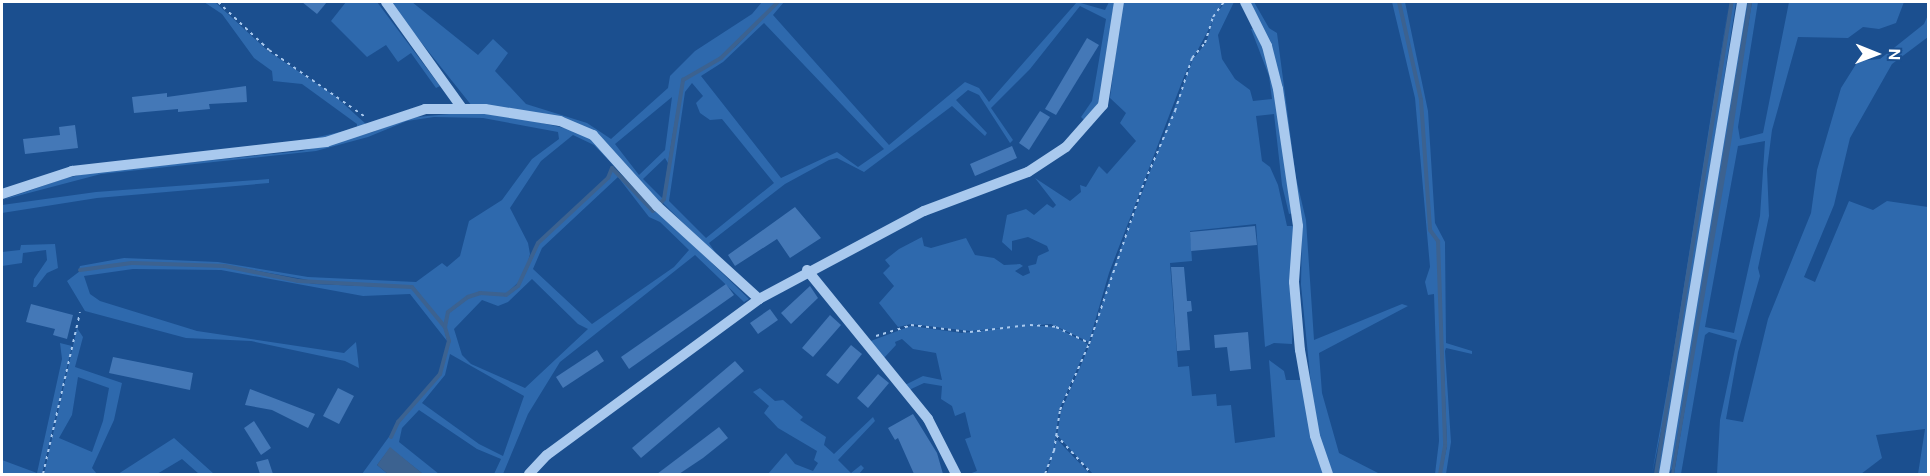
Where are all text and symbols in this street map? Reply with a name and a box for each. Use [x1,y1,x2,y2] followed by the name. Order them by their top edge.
[1846,24,1906,84] north arrow
[1884,48,1905,60] text: N

